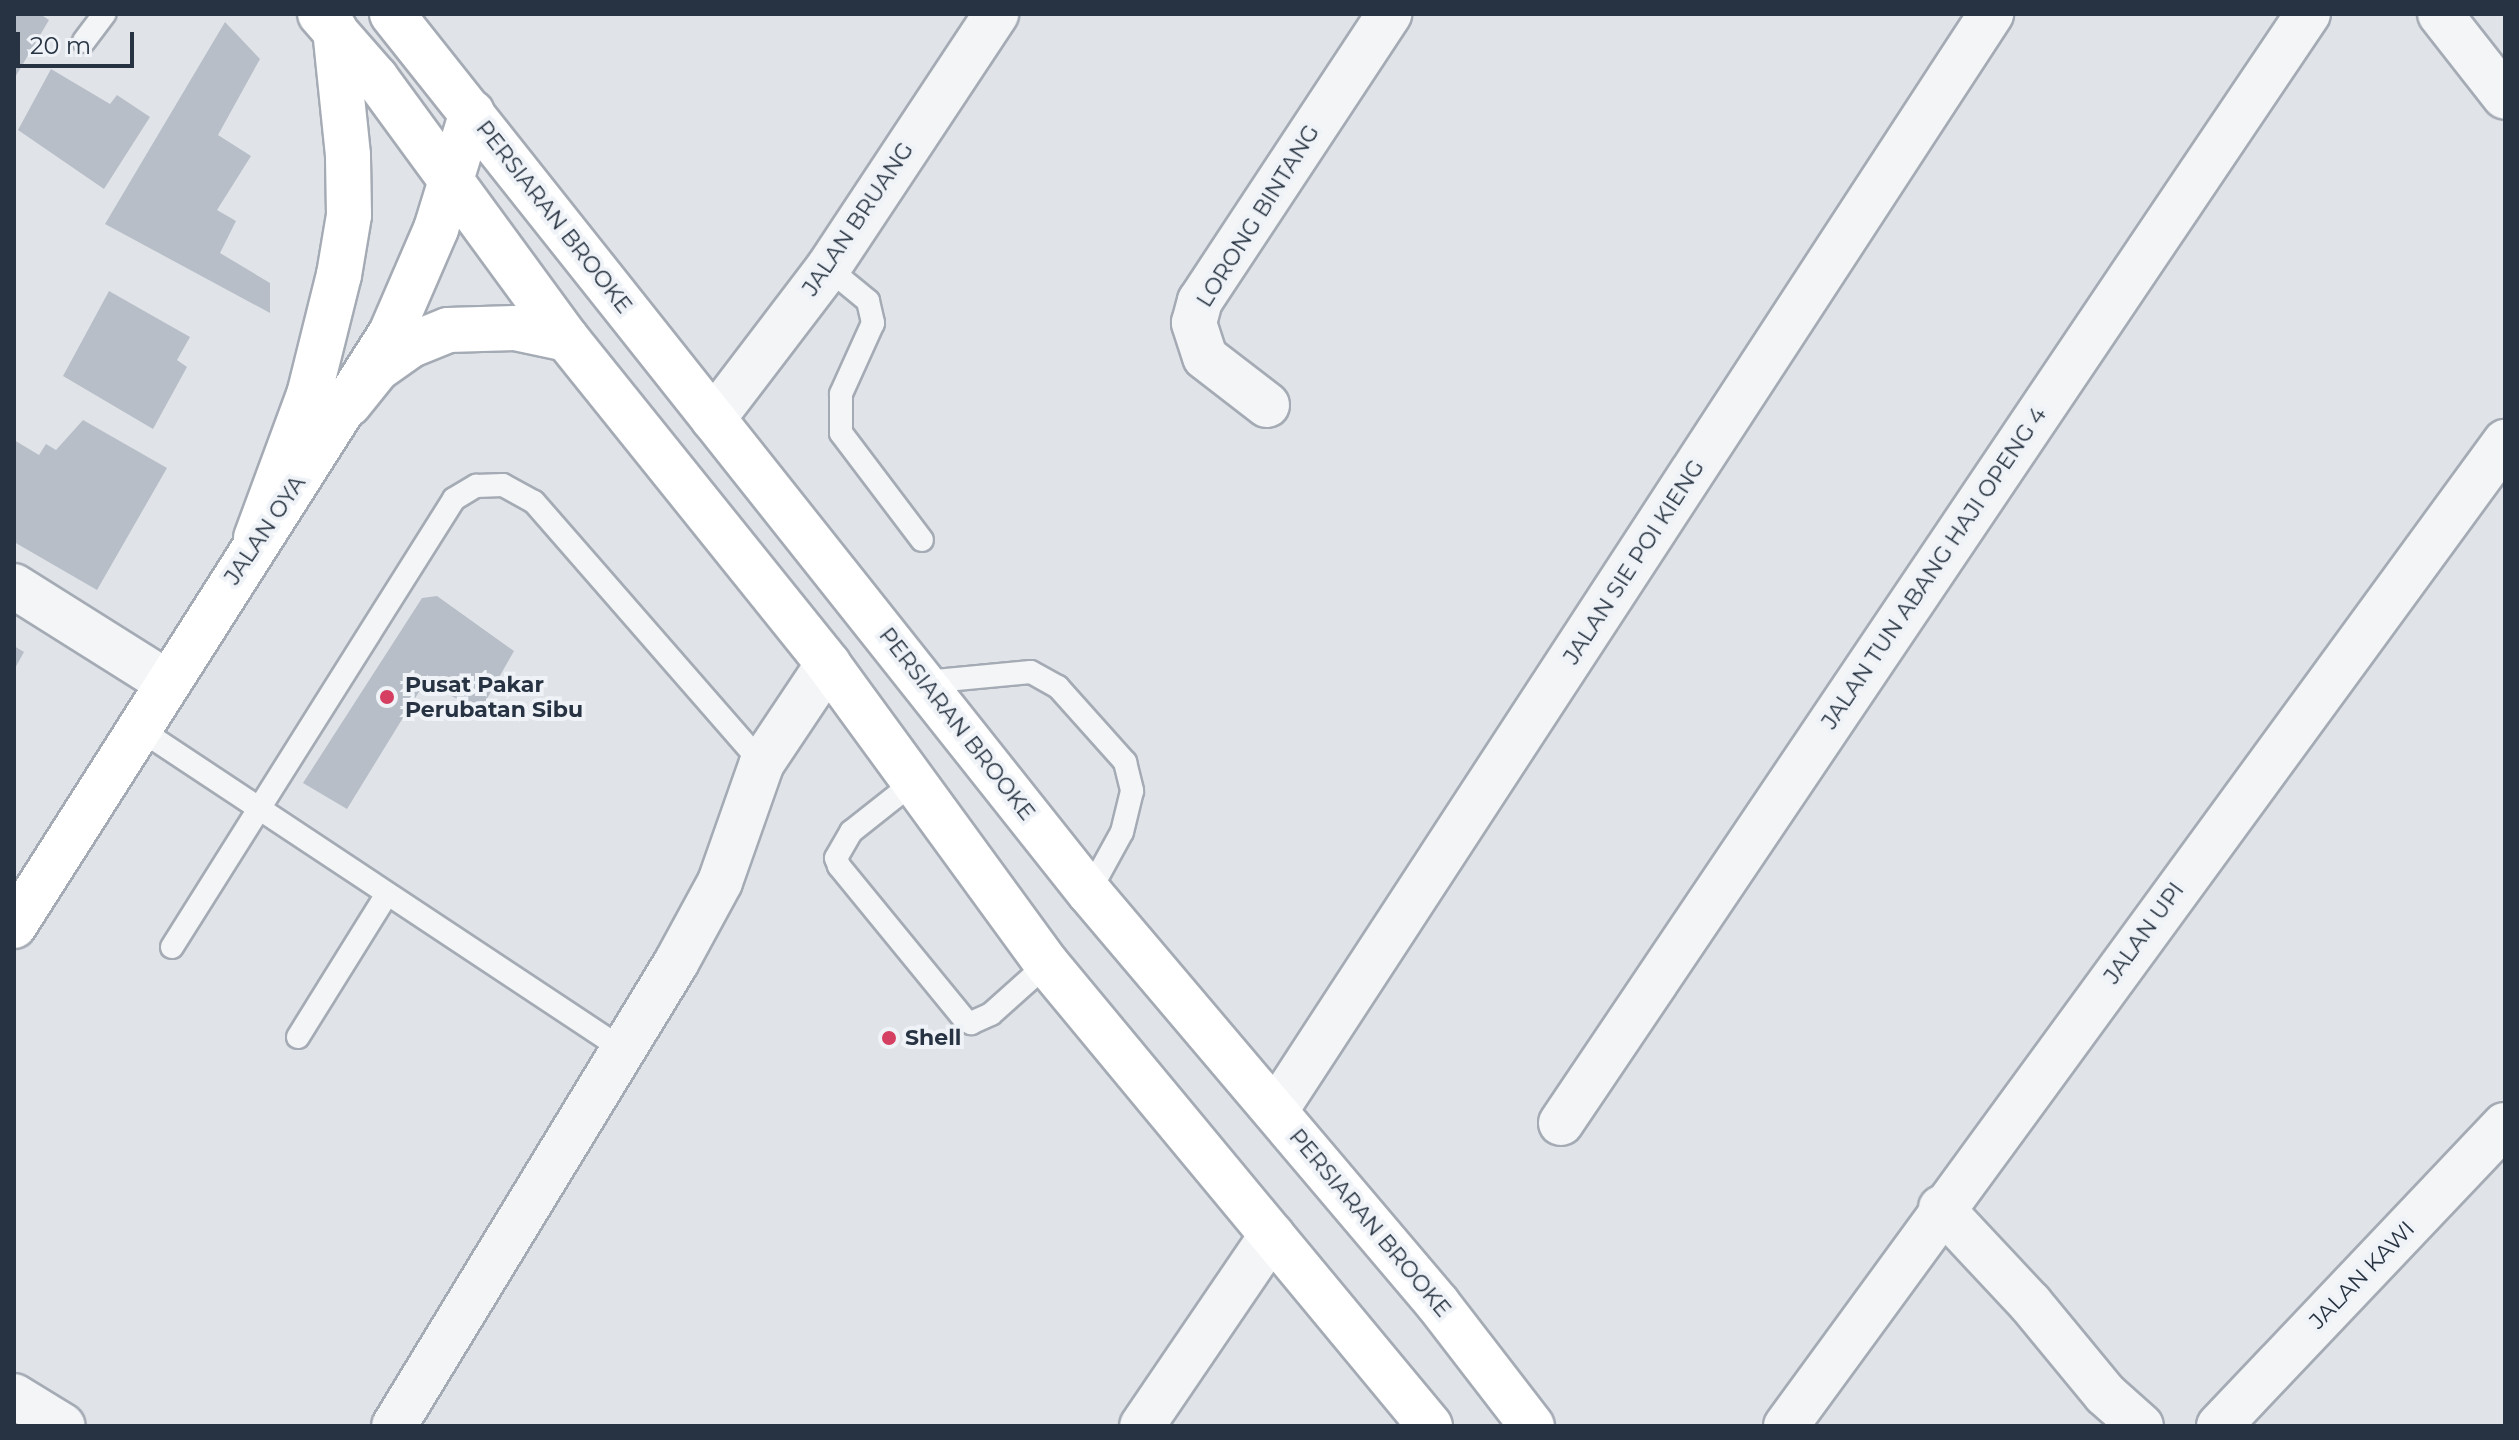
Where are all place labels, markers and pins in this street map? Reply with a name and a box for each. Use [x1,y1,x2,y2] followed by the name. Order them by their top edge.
[405,671,583,722] place label: Pusat Pakar Perubatan Sibu
[376,686,398,708] marker: Pusat Pakar Perubatan Sibu
[905,1025,961,1051] place label: Shell
[880,1029,898,1047] marker: Shell

